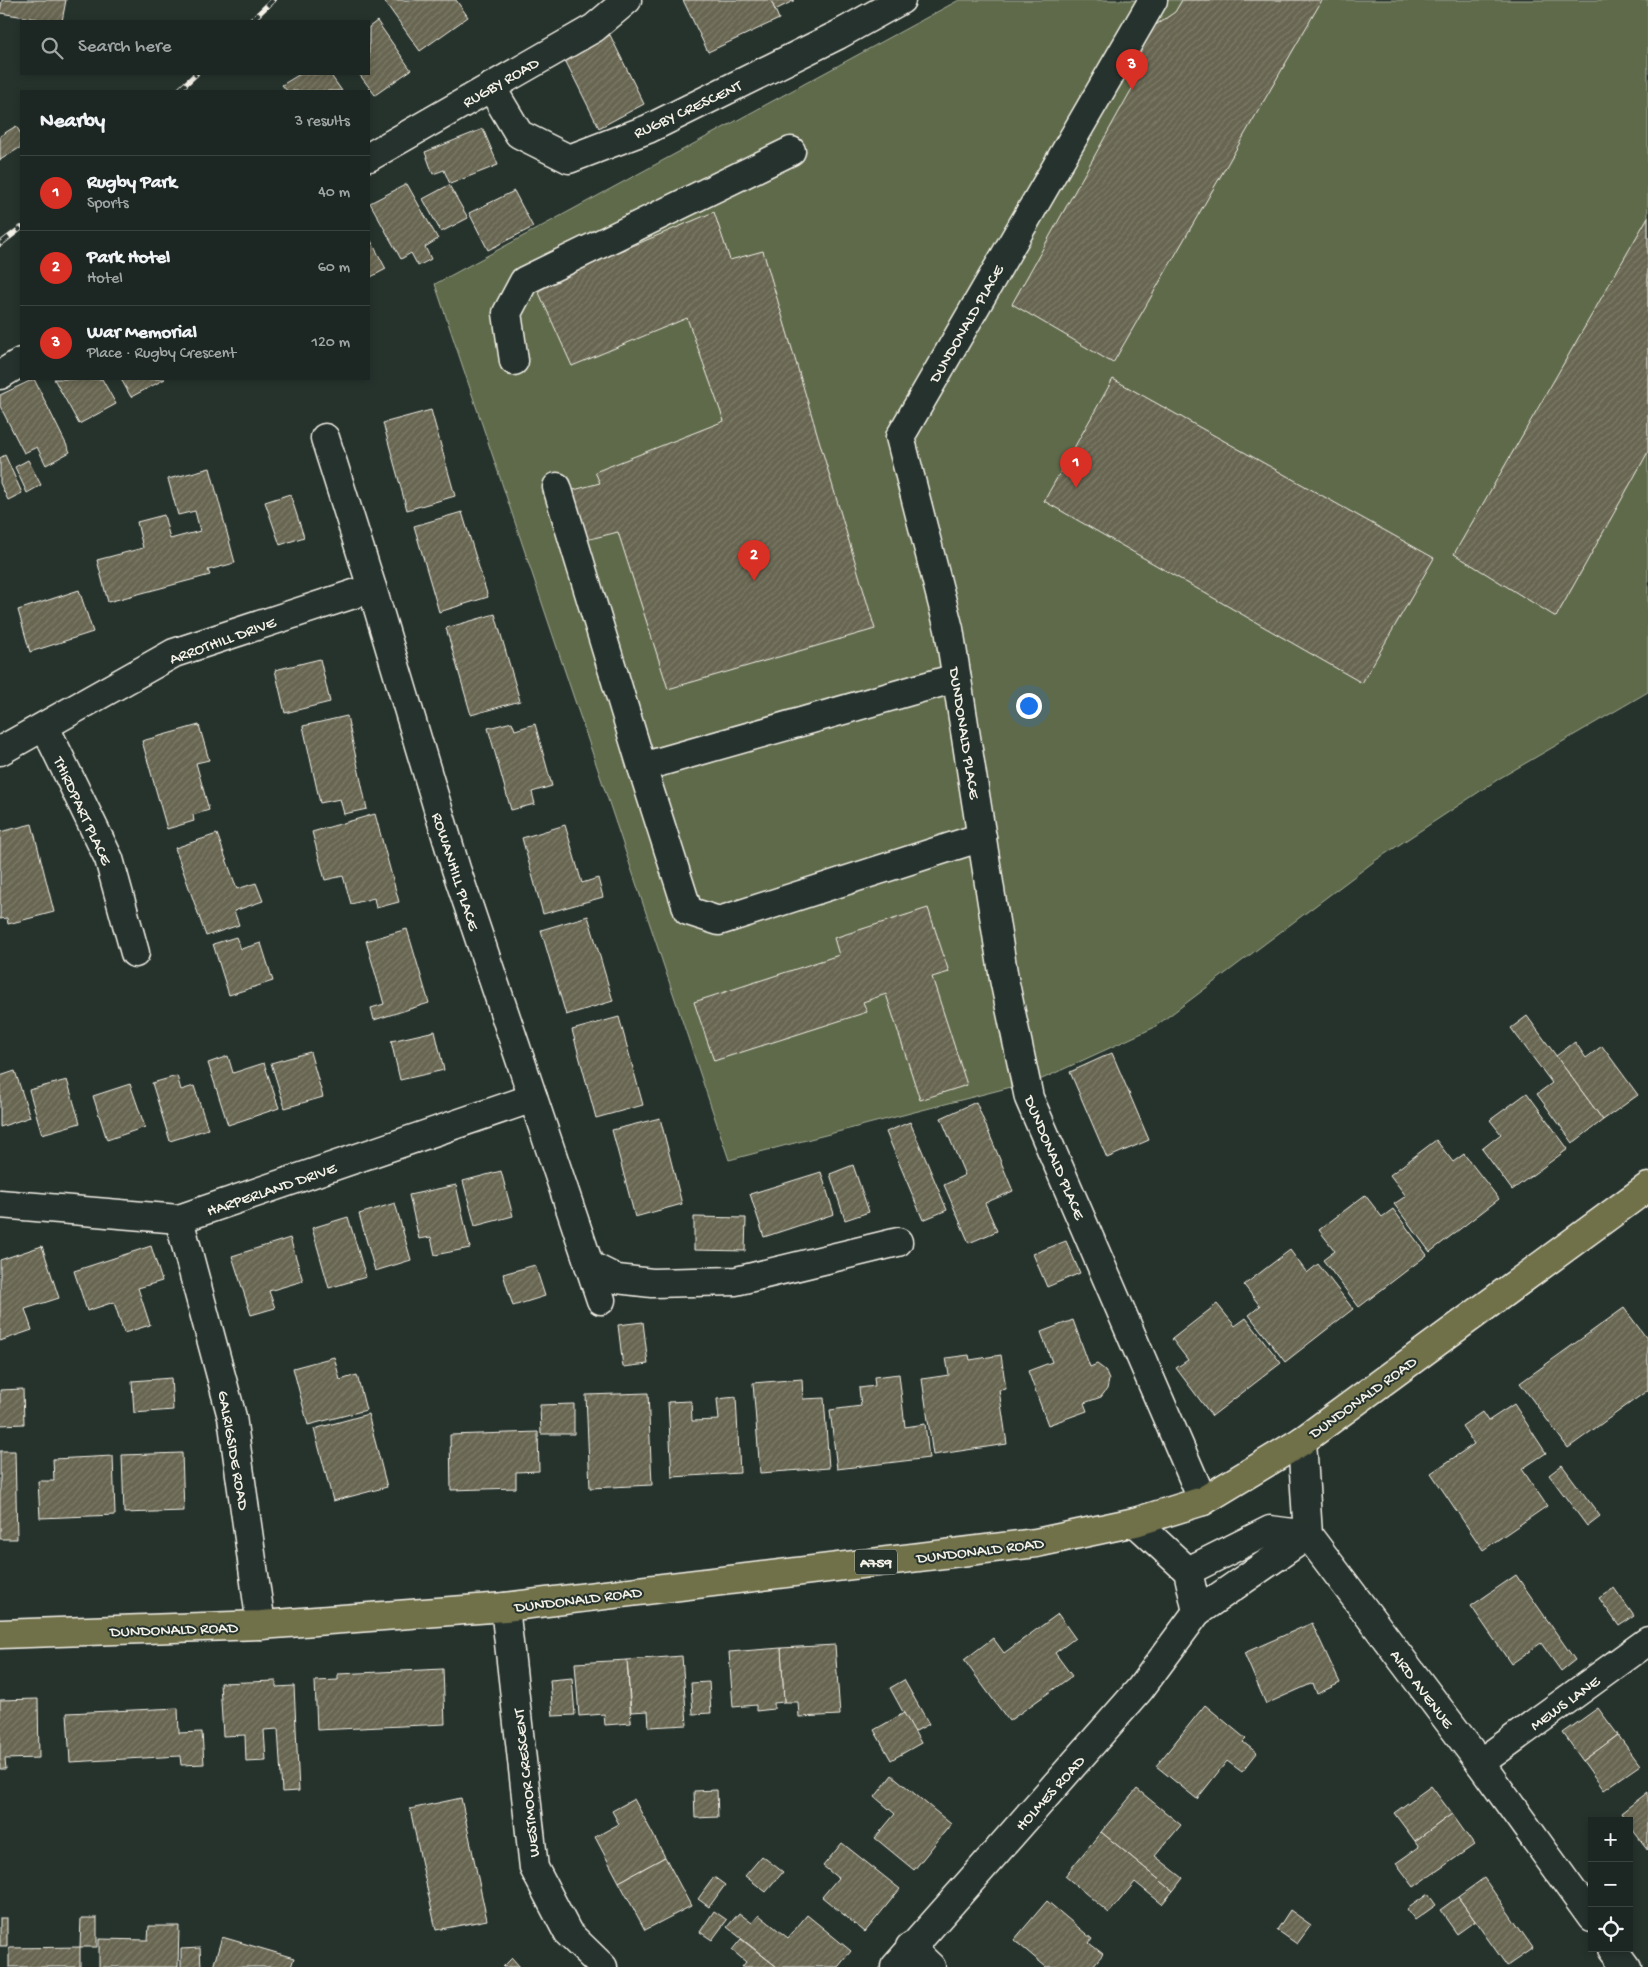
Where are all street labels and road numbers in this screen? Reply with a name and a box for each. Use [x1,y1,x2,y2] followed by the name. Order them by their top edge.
[460,54,544,114] street label: RUGBY ROAD
[632,78,746,144] street label: RUGBY CRESCENT
[926,262,1010,388] street label: DUNDONALD PLACE
[167,614,280,670] street label: ARROTHILL DRIVE
[943,665,982,802] street label: DUNDONALD PLACE
[47,753,115,870] street label: THIRDPART PLACE
[426,811,482,934] street label: ROWANHILL PLACE
[1018,1093,1088,1224] street label: DUNDONALD PLACE
[205,1160,340,1222] street label: HARPERLAND DRIVE
[1306,1353,1422,1445] street label: DUNDONALD ROAD
[212,1389,252,1512] street label: GALRIGSIDE ROAD
[915,1535,1046,1570] street label: DUNDONALD ROAD
[855,1550,897,1574] road number: A759
[513,1584,644,1619] street label: DUNDONALD ROAD
[109,1620,239,1643] street label: DUNDONALD ROAD
[1384,1647,1457,1734] street label: AIRD AVENUE
[1527,1673,1605,1736] street label: MEWS LANE
[511,1707,546,1858] street label: WESTMOOR CRESCENT
[1013,1752,1091,1836] street label: HOLMES ROAD

